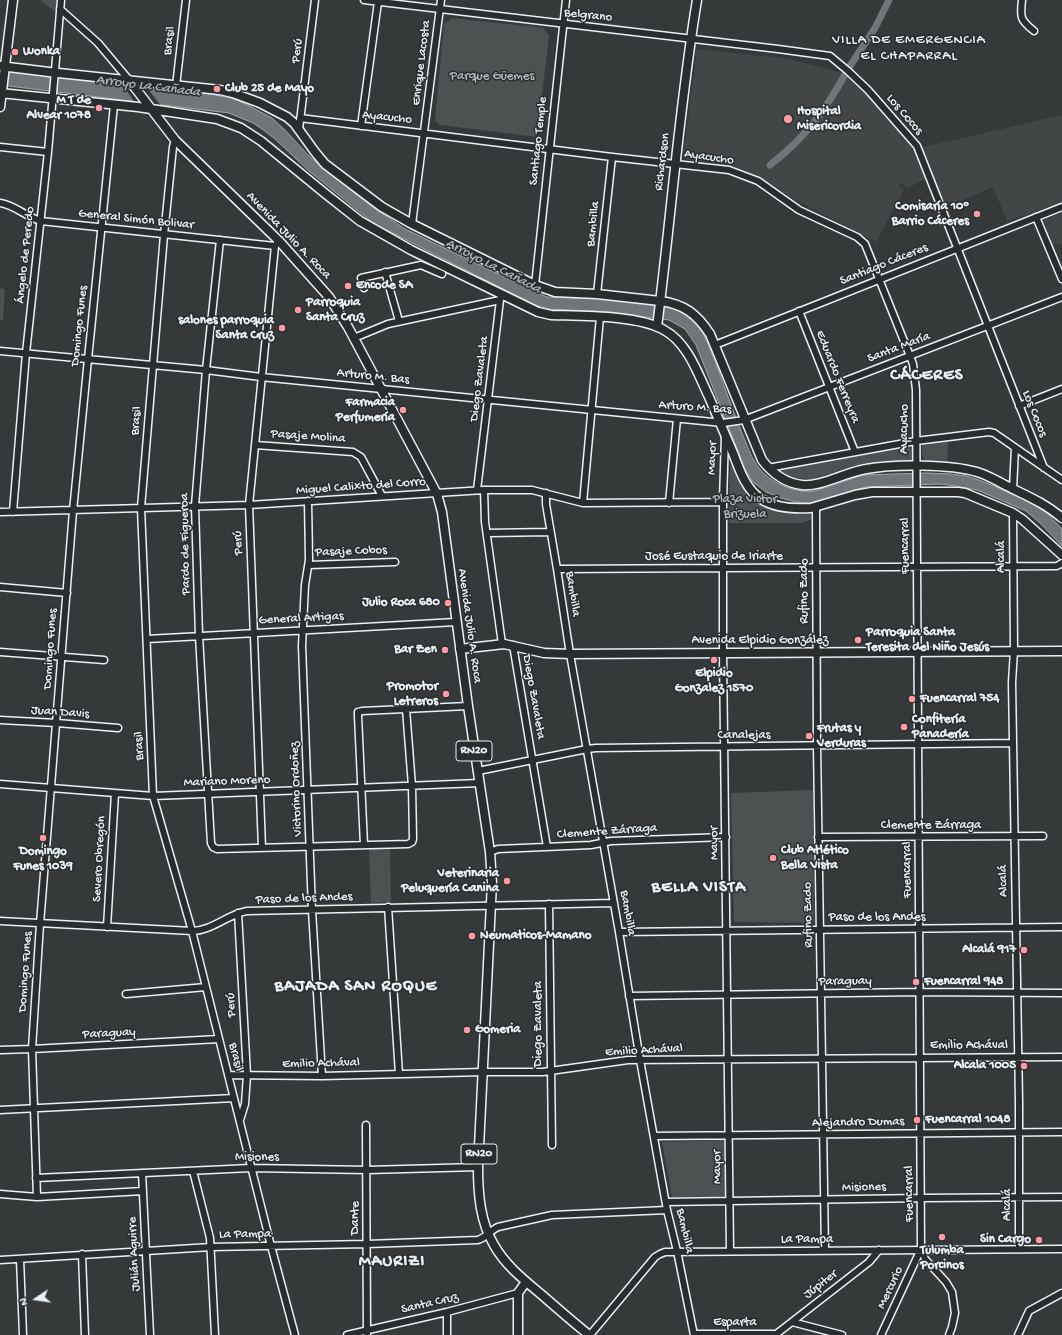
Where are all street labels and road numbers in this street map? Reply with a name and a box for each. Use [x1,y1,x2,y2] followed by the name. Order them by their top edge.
[563,6,613,26] street label: Belgrano
[409,19,435,107] street label: Enrique Lacosta
[160,26,180,56] street label: Brasil
[289,38,307,64] street label: Perú
[882,91,926,139] street label: Los Cocos
[527,96,551,186] street label: Santiago Temple
[361,108,413,128] street label: Ayacucho
[652,132,674,192] street label: Richardson
[683,147,735,169] street label: Ayacucho
[242,189,334,283] street label: Avenida Julio A. Roca
[584,200,604,248] street label: Bambilla
[13,206,39,304] street label: Ángelo de Peredo
[77,206,195,234] street label: General Simón Bolivar
[838,240,930,290] street label: Santiago Cáceres
[68,285,92,367] street label: Domingo Funes
[811,328,863,426] street label: Eduardo Ferreyra
[865,329,933,367] street label: Santa María
[467,335,493,423] street label: Diego Zavaleta
[336,365,410,389] street label: Arturo M. Bas
[1018,388,1050,440] street label: Los Cocos
[658,398,732,418] street label: Arturo M. Bas
[897,404,913,454] street label: Ayacucho
[128,406,146,436] street label: Brasil
[270,427,346,447] street label: Pasaje Molina
[705,441,721,475] street label: Mayor
[296,475,426,499] street label: Miguel Calixto del Corro
[177,493,195,595] street label: Pardo de Figueroa
[898,518,914,574] street label: Fuencarral
[231,530,247,556] street label: Perú
[994,541,1010,573] street label: Alcalá
[315,543,387,561] street label: Pasaje Cobos
[645,549,783,565] street label: José Eustaquio de Iriarte
[797,558,813,624] street label: Rufino Zado
[453,568,485,684] street label: Avenida Julio A. Roca
[561,570,583,618] street label: Bambilla
[40,608,62,690] street label: Domingo Funes
[258,609,344,629] street label: General Artigas
[692,633,828,649] street label: Avenida Elpidio González
[518,653,548,741] street label: Diego Zavaleta
[30,703,90,723] street label: Juan Davis
[717,728,771,744] street label: Canalejas
[131,731,149,761] street label: Brasil
[288,741,306,837] street label: Victorino Ordoñez
[456,741,492,761] road number: RN20
[183,773,271,791] street label: Mariano Moreno
[90,816,110,902] street label: Severo Obregón
[881,818,981,834] street label: Clemente Zárraga
[556,821,658,843] street label: Clemente Zárraga
[707,826,723,860] street label: Mayor
[900,842,916,898] street label: Fuencarral
[996,865,1012,897] street label: Alcalá
[801,882,817,948] street label: Rufino Zado
[615,889,639,937] street label: Bambilla
[255,890,353,908] street label: Paso de los Andes
[829,910,925,926] street label: Paso de los Andes
[15,931,37,1013] street label: Domingo Funes
[818,974,872,990] street label: Paraguay
[531,981,547,1067] street label: Diego Zavaleta
[224,992,240,1018] street label: Perú
[82,1025,136,1043] street label: Paraguay
[930,1038,1008,1054] street label: Emilio Achával
[224,1041,246,1073] street label: Brasil
[605,1041,683,1061] street label: Emilio Achával
[282,1056,360,1072] street label: Emilio Achával
[812,1114,904,1132] street label: Alejandro Dumas
[461,1144,497,1164] road number: RN20
[235,1150,279,1166] street label: Misiones
[710,1150,726,1184] street label: Mayor
[902,1166,918,1222] street label: Fuencarral
[842,1180,886,1196] street label: Misiones
[1000,1189,1016,1221] street label: Alcalá
[348,1201,364,1235] street label: Dante
[671,1207,697,1255] street label: Bambilla
[125,1216,145,1292] street label: Julián Aguirre
[219,1227,271,1243] street label: La Pampa
[781,1232,833,1248] street label: La Pampa
[874,1264,908,1312] street label: Mercurio
[801,1267,841,1303] street label: Júpiter
[400,1290,460,1318] street label: Santa Cruz
[713,1315,757,1331] street label: Esparta

